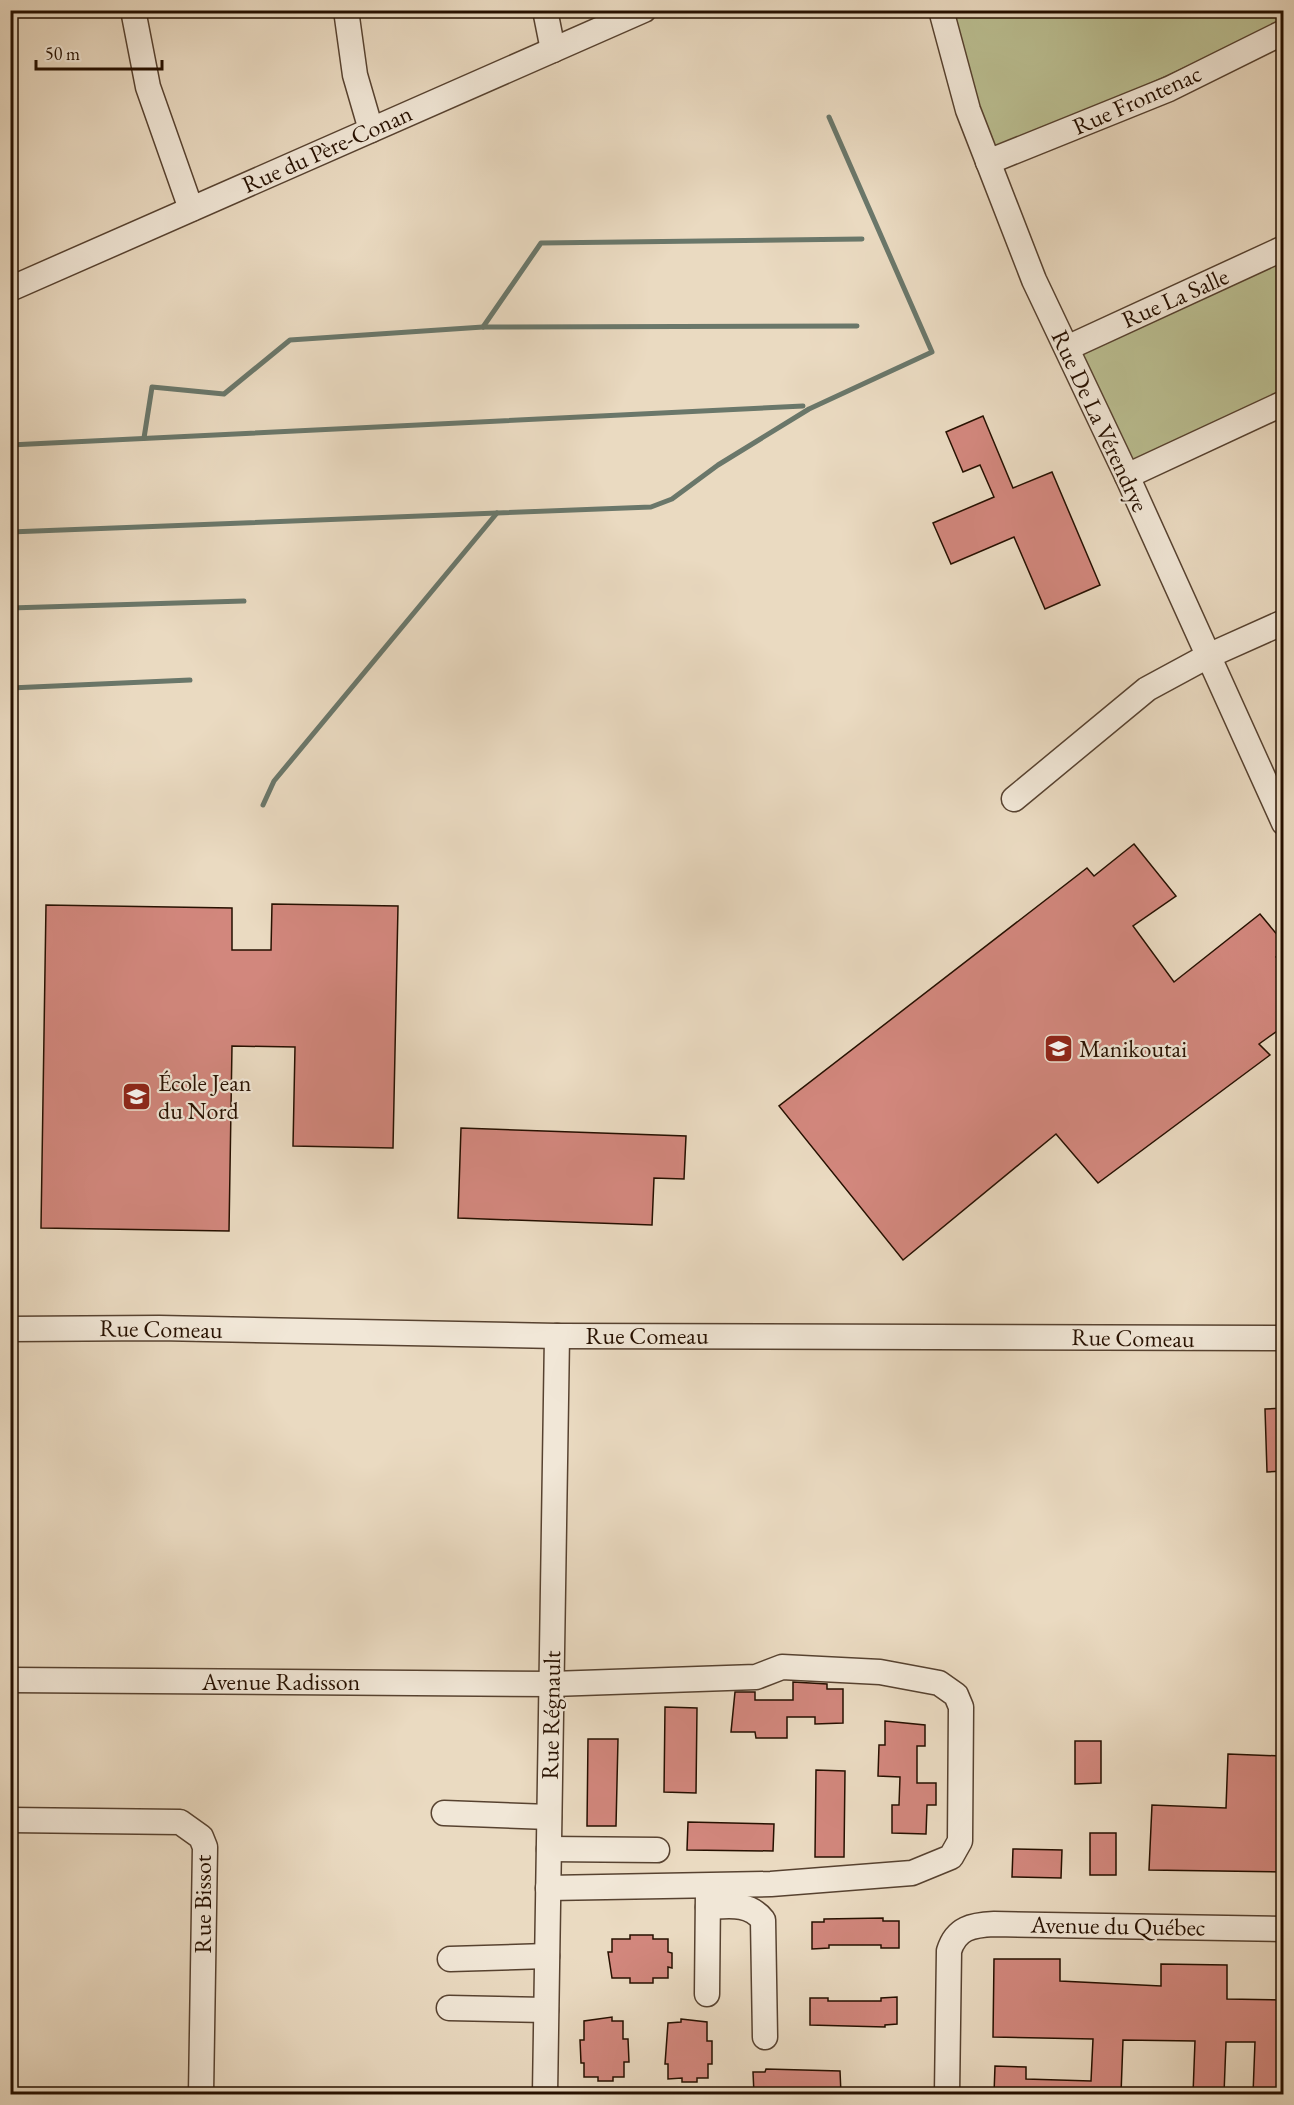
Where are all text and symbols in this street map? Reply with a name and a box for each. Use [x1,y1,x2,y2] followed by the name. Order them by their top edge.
[36,33,162,71] scale bar
[45,42,80,65] text: 50 m
[1068,57,1206,142] street label: Rue Frontenac
[237,97,417,200] street label: Rue du Père-Conan
[1116,260,1233,335] street label: Rue La Salle
[1045,325,1156,517] street label: Rue De La Vérendrye
[1042,1033,1074,1065] school or university icon: Manikoutai
[1079,1033,1187,1064] place label: Manikoutai
[158,1067,252,1126] place label: École Jean du Nord
[121,1081,153,1113] school or university icon: École Jean du Nord
[99,1312,223,1345] street label: Rue Comeau
[585,1320,709,1351] street label: Rue Comeau
[1071,1321,1195,1354] street label: Rue Comeau
[534,1650,567,1780] street label: Rue Régnault
[201,1666,361,1697] street label: Avenue Radisson
[187,1854,218,1953] street label: Rue Bissot
[1029,1908,1206,1943] street label: Avenue du Québec

